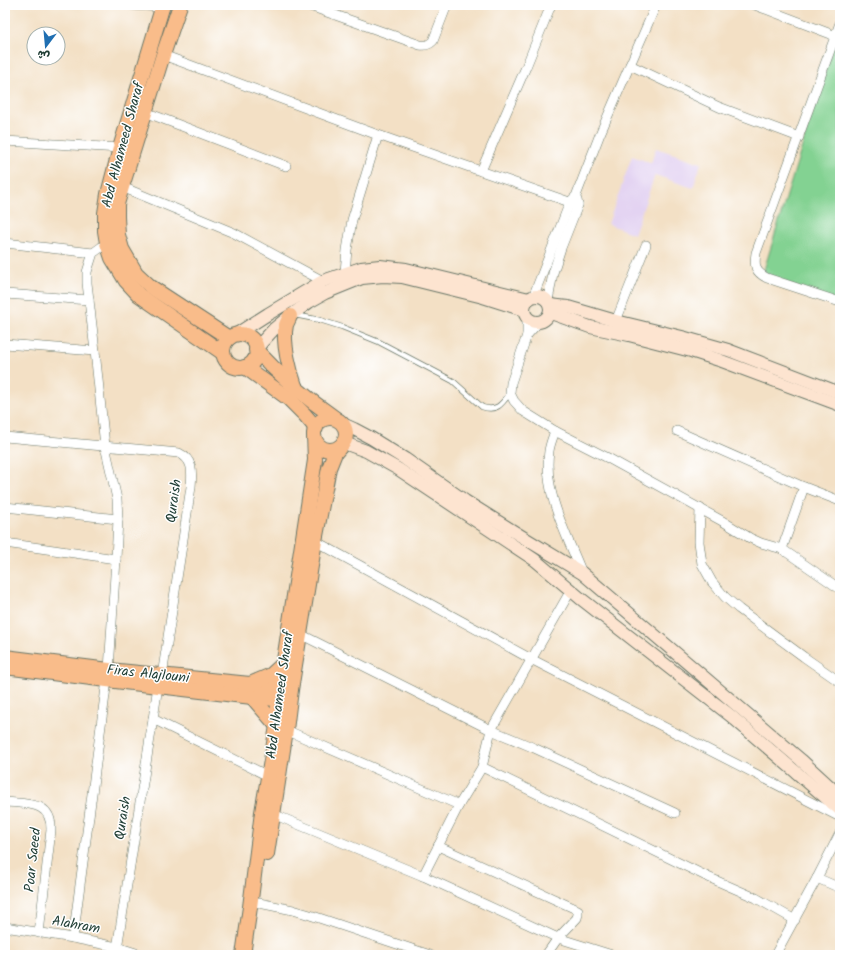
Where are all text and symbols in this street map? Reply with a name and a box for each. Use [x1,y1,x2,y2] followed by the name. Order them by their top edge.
[26,26,66,66] north arrow
[35,44,52,65] text: ش
[96,78,151,210] street label: Abd Alhameed Sharaf
[160,478,188,524] street label: Quraish
[260,628,300,760] street label: Abd Alhameed Sharaf
[106,659,191,689] street label: Firas Alajlouni
[109,795,137,841] street label: Quraish
[19,826,47,893] street label: Poar Saeed
[50,910,102,940] street label: Alahram

